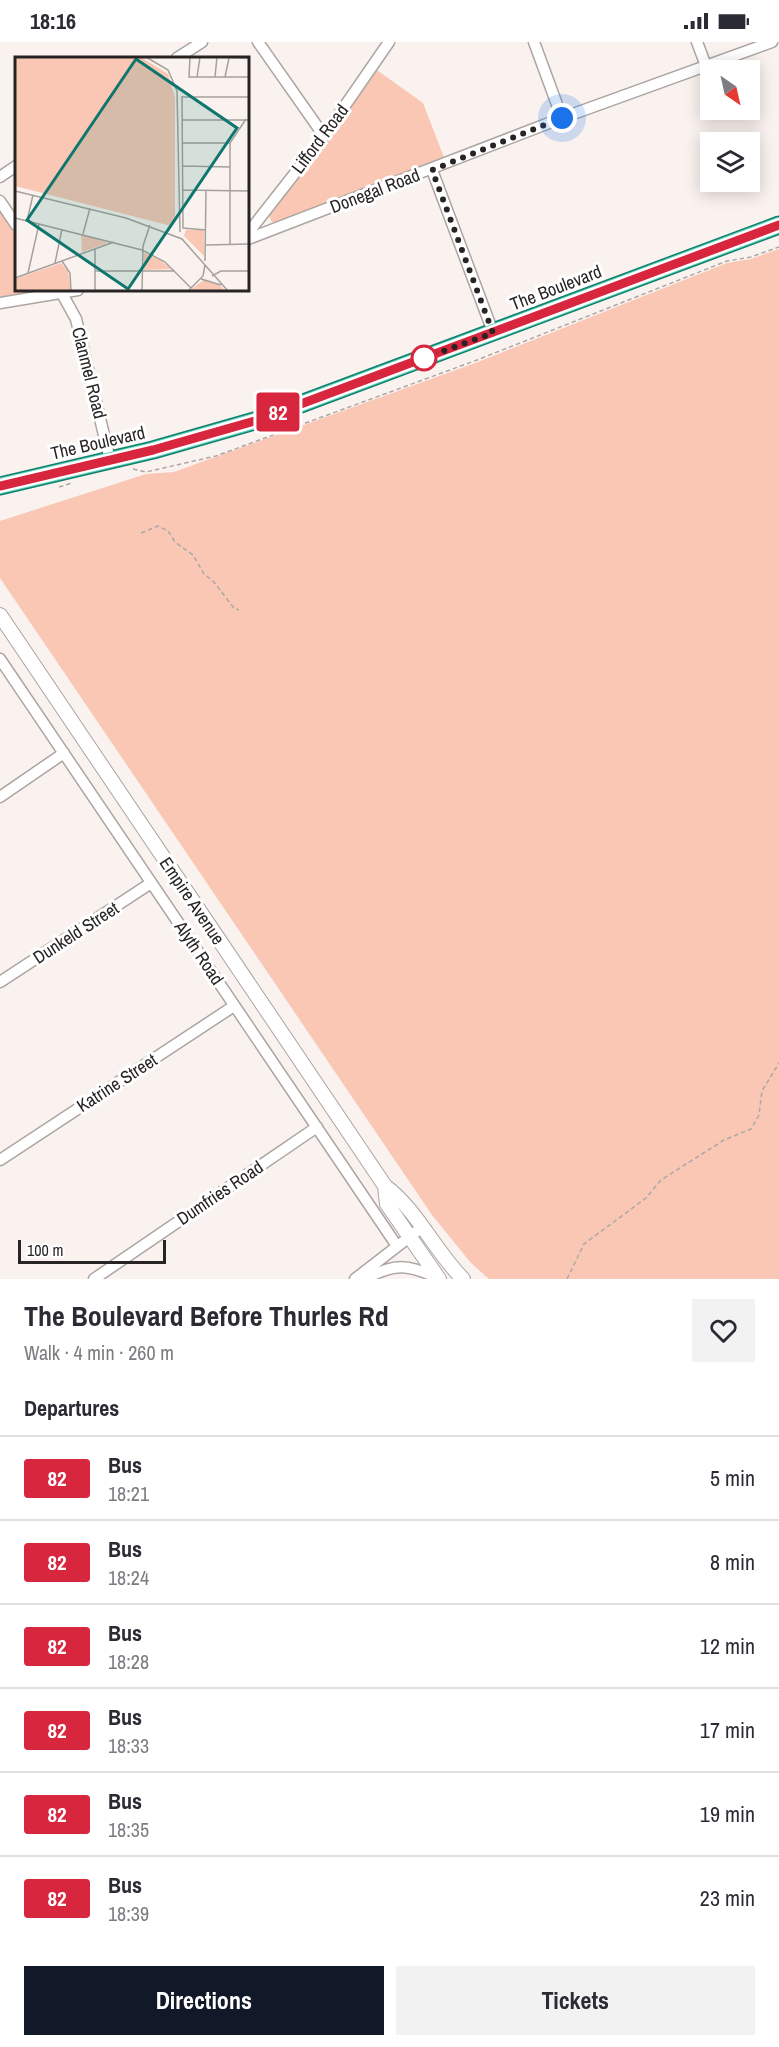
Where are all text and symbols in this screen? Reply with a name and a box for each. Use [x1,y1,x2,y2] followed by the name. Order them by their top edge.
[30,6,76,36] text: 18:16
[15,57,249,291] inset map
[700,60,760,120] north arrow
[700,60,760,192] map controls
[285,99,354,179] street label: Lifford Road
[547,103,577,133] your location
[700,132,760,192] button: layers
[326,162,423,219] street label: Donegal Road
[507,259,605,316] street label: The Boulevard
[66,324,113,421] street label: Clanmel Road
[411,345,437,371] unlabelled marker
[251,392,305,431] line badge: 82
[268,398,288,427] text: 82
[48,420,147,465] street label: The Boulevard
[154,852,231,949] street label: Empire Avenue
[28,896,123,970] street label: Dunkeld Street
[168,915,230,990] street label: Alyth Road
[72,1047,162,1118] street label: Katrine Street
[172,1154,268,1231] street label: Dumfries Road
[18,1237,166,1264] scale bar
[27,1239,63,1261] text: 100 m
[24,1297,389,1335] text: The Boulevard Before Thurles Rd
[692,1299,755,1362] button: heart
[24,1339,174,1366] text: Walk · 4 min · 260 m
[24,1393,119,1423] text: Departures
[108,1450,142,1480] text: Bus
[710,1463,755,1493] text: 5 min
[47,1464,67,1493] text: 82
[108,1480,149,1507] text: 18:21
[108,1534,142,1564] text: Bus
[710,1547,755,1577] text: 8 min
[47,1548,67,1577] text: 82
[108,1564,149,1591] text: 18:24
[108,1618,142,1648] text: Bus
[700,1631,755,1661] text: 12 min
[47,1632,67,1661] text: 82
[108,1648,149,1675] text: 18:28
[108,1702,142,1732] text: Bus
[700,1715,755,1745] text: 17 min
[47,1716,67,1745] text: 82
[108,1732,149,1759] text: 18:33
[108,1786,142,1816] text: Bus
[700,1799,755,1829] text: 19 min
[47,1800,67,1829] text: 82
[108,1816,149,1843] text: 18:35
[108,1870,142,1900] text: Bus
[700,1883,755,1913] text: 23 min
[47,1884,67,1913] text: 82
[108,1900,149,1927] text: 18:39
[24,1966,384,2035] button: Directions
[396,1966,755,2035] button: Tickets

